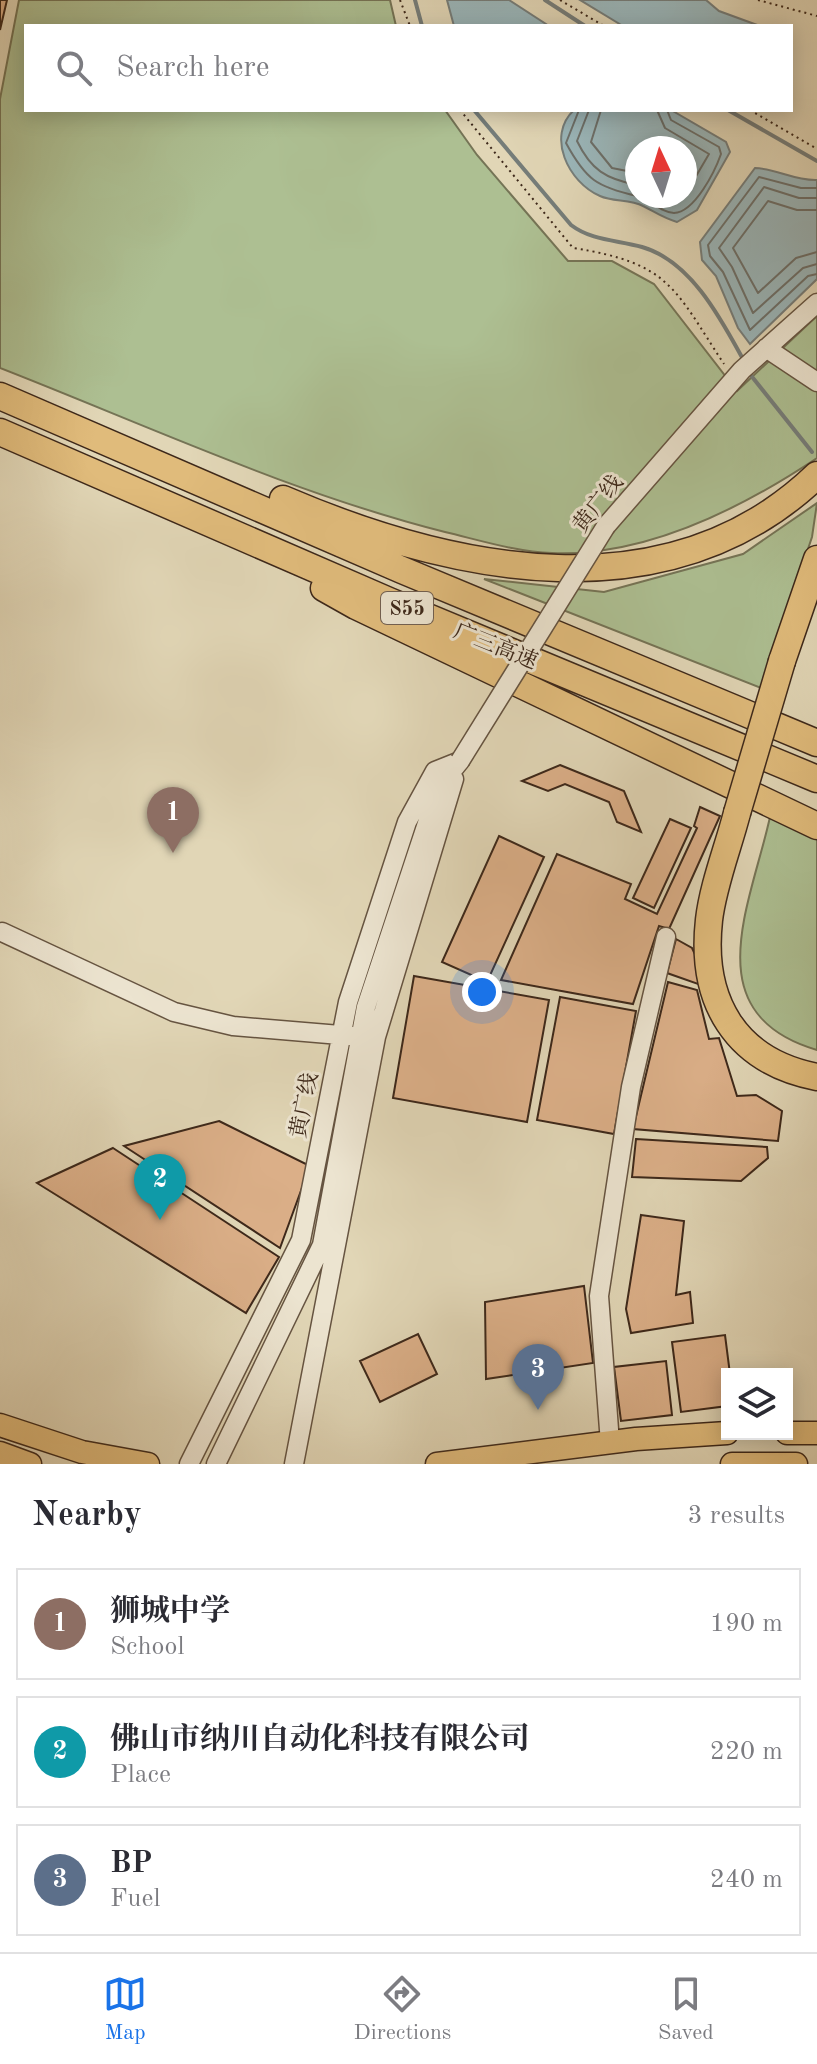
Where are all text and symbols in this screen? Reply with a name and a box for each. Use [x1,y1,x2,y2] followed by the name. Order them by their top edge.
[24,24,793,112] search box
[52,46,96,90] icon: search
[116,53,270,83] text: Search here
[625,136,697,208] north arrow
[568,470,628,537] street label: 黄广线
[381,592,433,624] road number: S55
[450,618,541,674] street label: 广三高速
[147,787,199,853] pin: 1
[462,972,502,1012] your location
[286,1070,322,1140] street label: 黄广线
[134,1154,186,1220] pin: 2
[512,1344,564,1410] pin: 3
[721,1368,793,1440] map controls
[721,1368,793,1440] button: layers
[32,1499,142,1533] text: Nearby
[687,1503,785,1529] text: 3 results
[110,1597,230,1627] text: 狮城中学
[52,1611,68,1637] text: 1
[710,1611,783,1637] text: 190 m
[110,1634,184,1660] text: School
[110,1725,530,1755] text: 佛山市纳川自动化科技有限公司
[52,1739,68,1765] text: 2
[710,1739,783,1765] text: 220 m
[110,1762,171,1788] text: Place
[110,1849,152,1879] text: BP
[52,1867,68,1893] text: 3
[710,1867,783,1893] text: 240 m
[110,1886,160,1912] text: Fuel
[103,1972,147,2047] tab: Map
[354,1972,451,2047] tab: Directions
[658,1972,714,2047] tab: Saved

